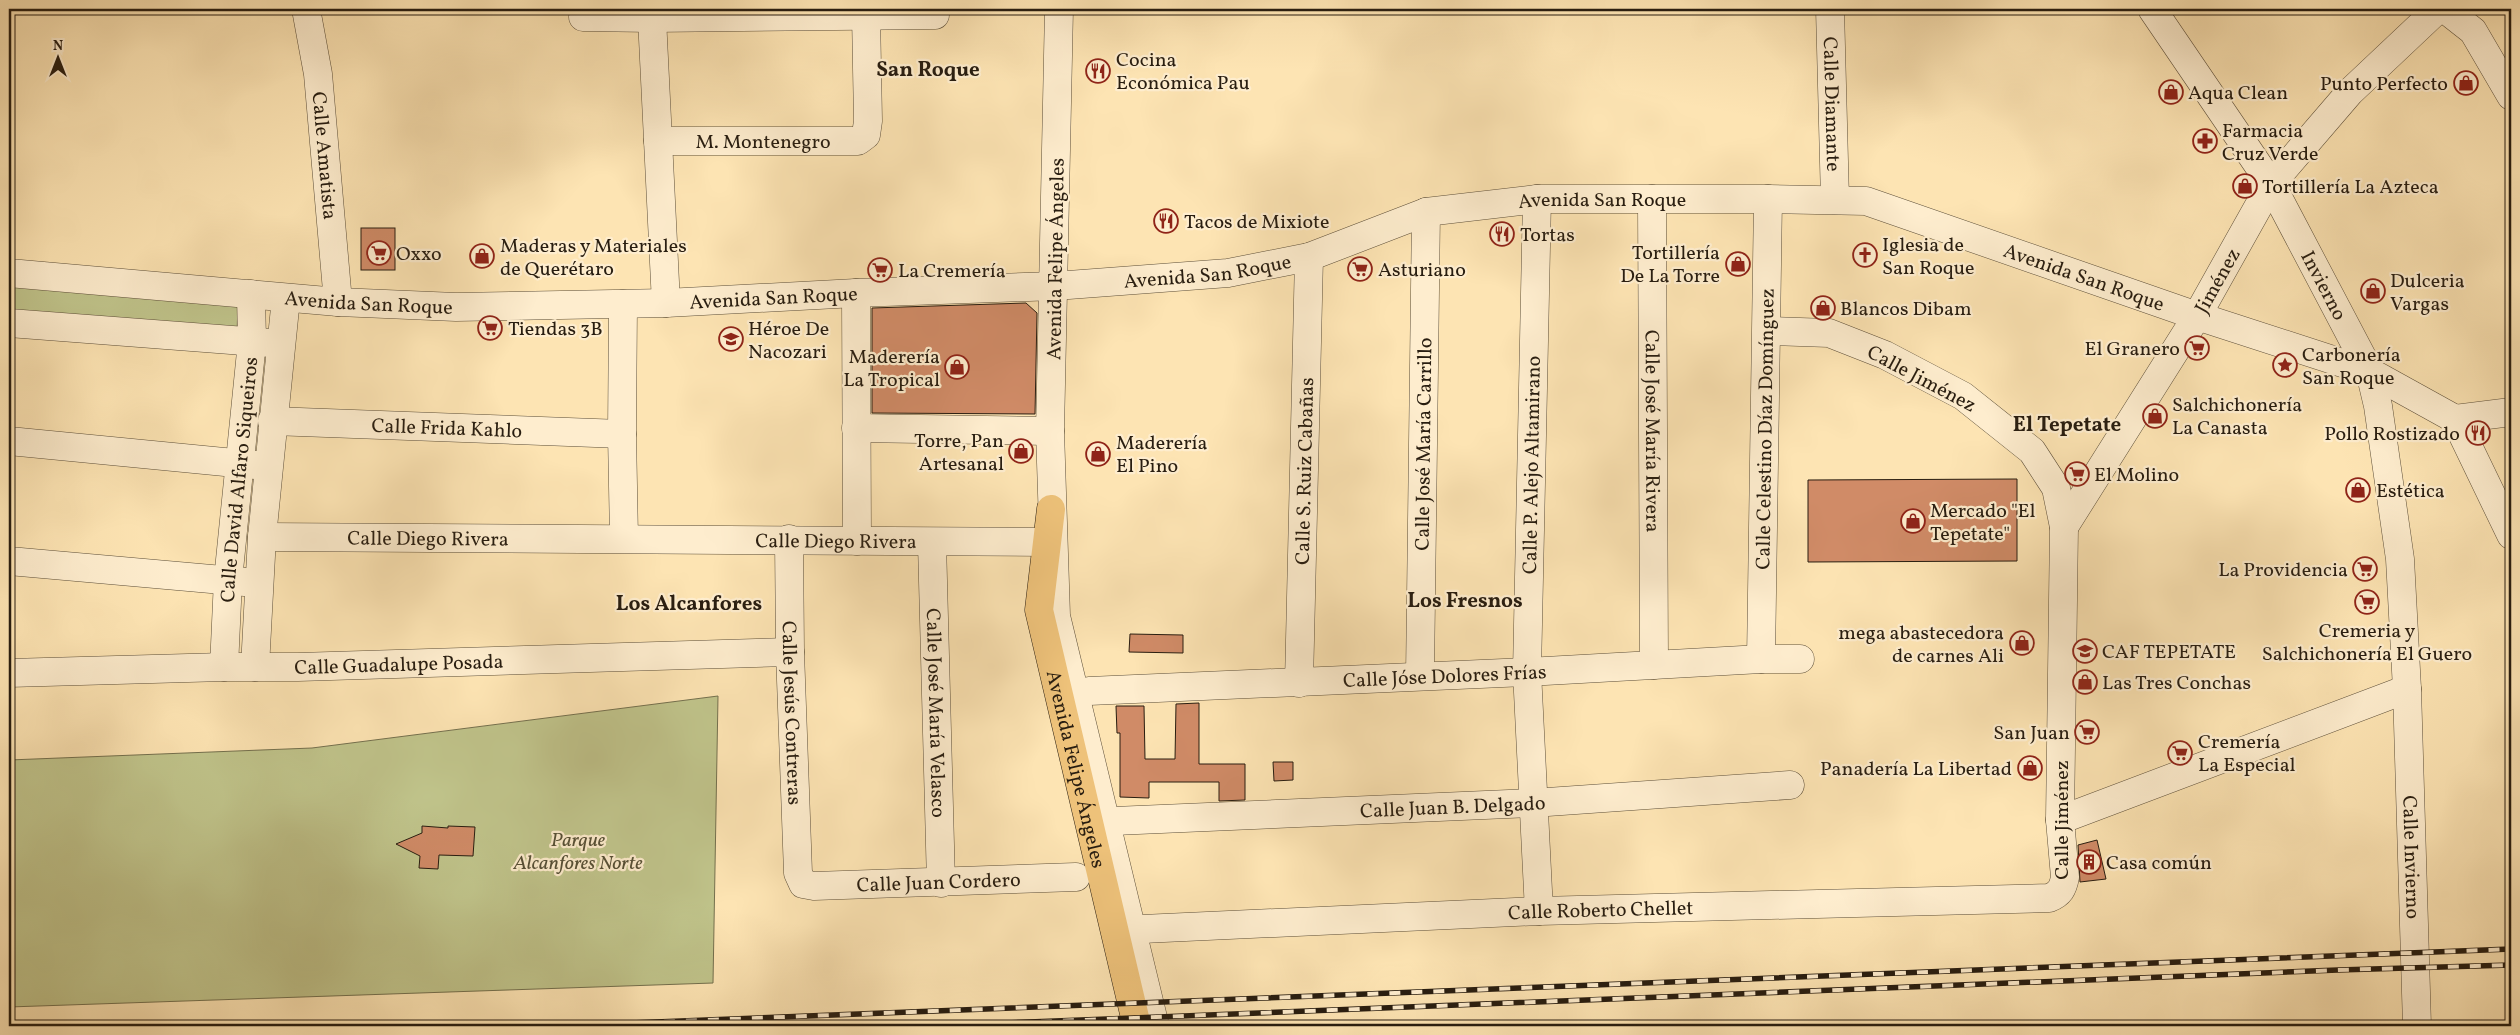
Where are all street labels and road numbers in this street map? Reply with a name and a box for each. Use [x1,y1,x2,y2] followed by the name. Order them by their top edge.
[1815,36,1846,172] street label: Calle Diamante
[304,90,343,221] street label: Calle Amatista
[695,129,831,157] street label: M. Montenegro
[1041,158,1073,360] street label: Avenida Felipe Ángeles
[1516,187,1686,217] street label: Avenida San Roque
[1999,238,2168,320] street label: Avenida San Roque
[2189,244,2248,320] street label: Jiménez
[2293,246,2352,326] street label: Invierno
[1123,249,1294,297] street label: Avenida San Roque
[689,281,858,318] street label: Avenida San Roque
[283,285,453,323] street label: Avenida San Roque
[1750,288,1783,570] street label: Calle Celestino Díaz Domínguez
[1637,330,1665,532] street label: Calle José María Rivera
[1410,337,1440,551] street label: Calle José María Carrillo
[1862,339,1980,420] street label: Calle Jiménez
[215,356,266,603] street label: Calle David Alfaro Siqueiros
[1517,356,1549,574] street label: Calle P. Alejo Altamirano
[1290,377,1322,565] street label: Calle S. Ruiz Cabañas
[371,413,523,446] street label: Calle Frida Kahlo
[347,526,509,555] street label: Calle Diego Rivera
[755,528,917,557] street label: Calle Diego Rivera
[918,608,951,818] street label: Calle José María Velasco
[774,621,808,806] street label: Calle Jesús Contreras
[294,649,504,683] street label: Calle Guadalupe Posada
[1343,659,1547,696] street label: Calle Jóse Dolores Frías
[1038,668,1111,871] street label: Avenida Felipe Ángeles
[2049,760,2077,880] street label: Calle Jiménez
[1359,790,1547,826] street label: Calle Juan B. Delgado
[2394,795,2426,919] street label: Calle Invierno
[856,867,1021,901] street label: Calle Juan Cordero
[1507,895,1694,928] street label: Calle Roberto Chellet

